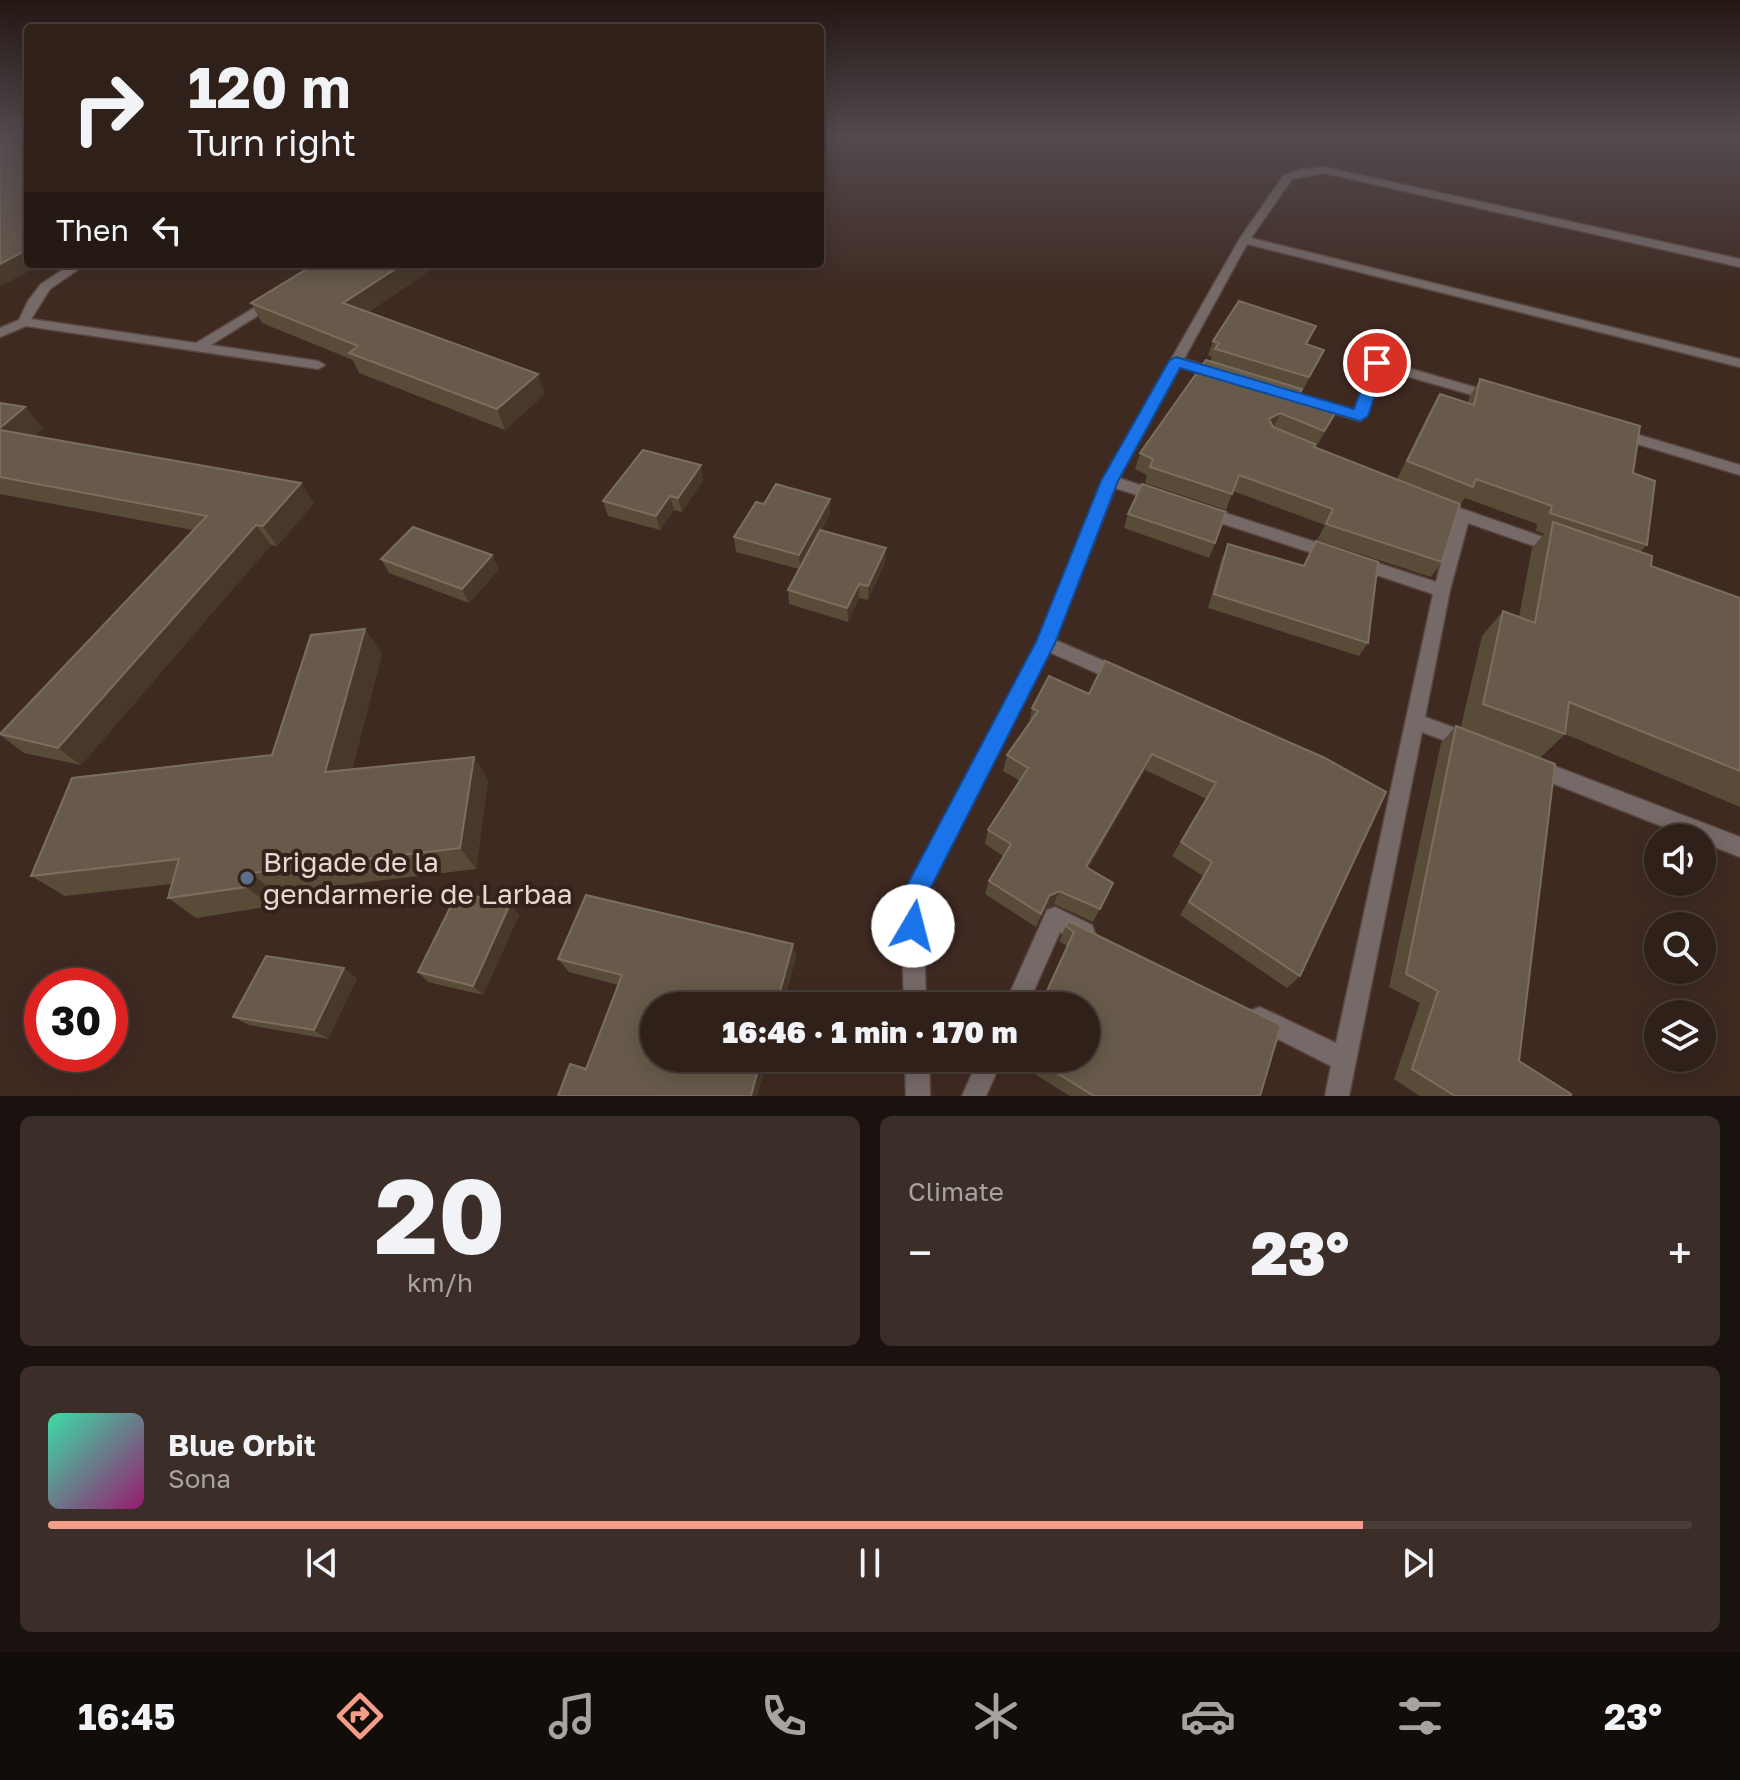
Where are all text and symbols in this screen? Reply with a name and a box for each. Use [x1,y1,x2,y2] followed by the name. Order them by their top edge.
[188,53,350,120] text: 120 m
[56,56,160,160] icon: right
[188,121,356,164] text: Turn right
[145,208,189,252] icon: left
[56,212,129,248] text: Then
[1343,329,1411,397] pin
[1355,341,1399,385] icon: arrive
[1644,824,1716,1072] map controls
[1644,824,1716,896] button: sound
[263,845,573,910] place label: Brigade de la gendarmerie de Larbaa
[238,869,256,887] marker: Brigade de la gendarmerie de Larbaa
[871,884,955,968] position arrow
[1644,912,1716,984] button: search
[24,968,128,1072] speed limit sign: 30
[1644,1000,1716,1072] button: layers
[722,1014,1018,1050] text: 16:46 · 1 min · 170 m
[374,1152,506,1277] text: 20
[908,1176,1004,1207] text: Climate
[1251,1216,1349,1288] text: 23°
[908,1226,932,1279] text: −
[1668,1226,1692,1279] text: +
[407,1267,473,1298] text: km/h
[168,1427,316,1463] text: Blue Orbit
[168,1463,231,1494] text: Sona
[300,1541,344,1585] icon: previous
[848,1541,892,1585] icon: pause
[1396,1541,1440,1585] icon: next
[332,1688,388,1744] icon: directions
[544,1688,600,1744] icon: music
[756,1688,812,1744] icon: phone
[968,1688,1024,1744] icon: climate
[1180,1688,1236,1744] icon: car
[1392,1688,1448,1744] icon: filters
[78,1695,175,1738] text: 16:45
[1604,1695,1662,1738] text: 23°

